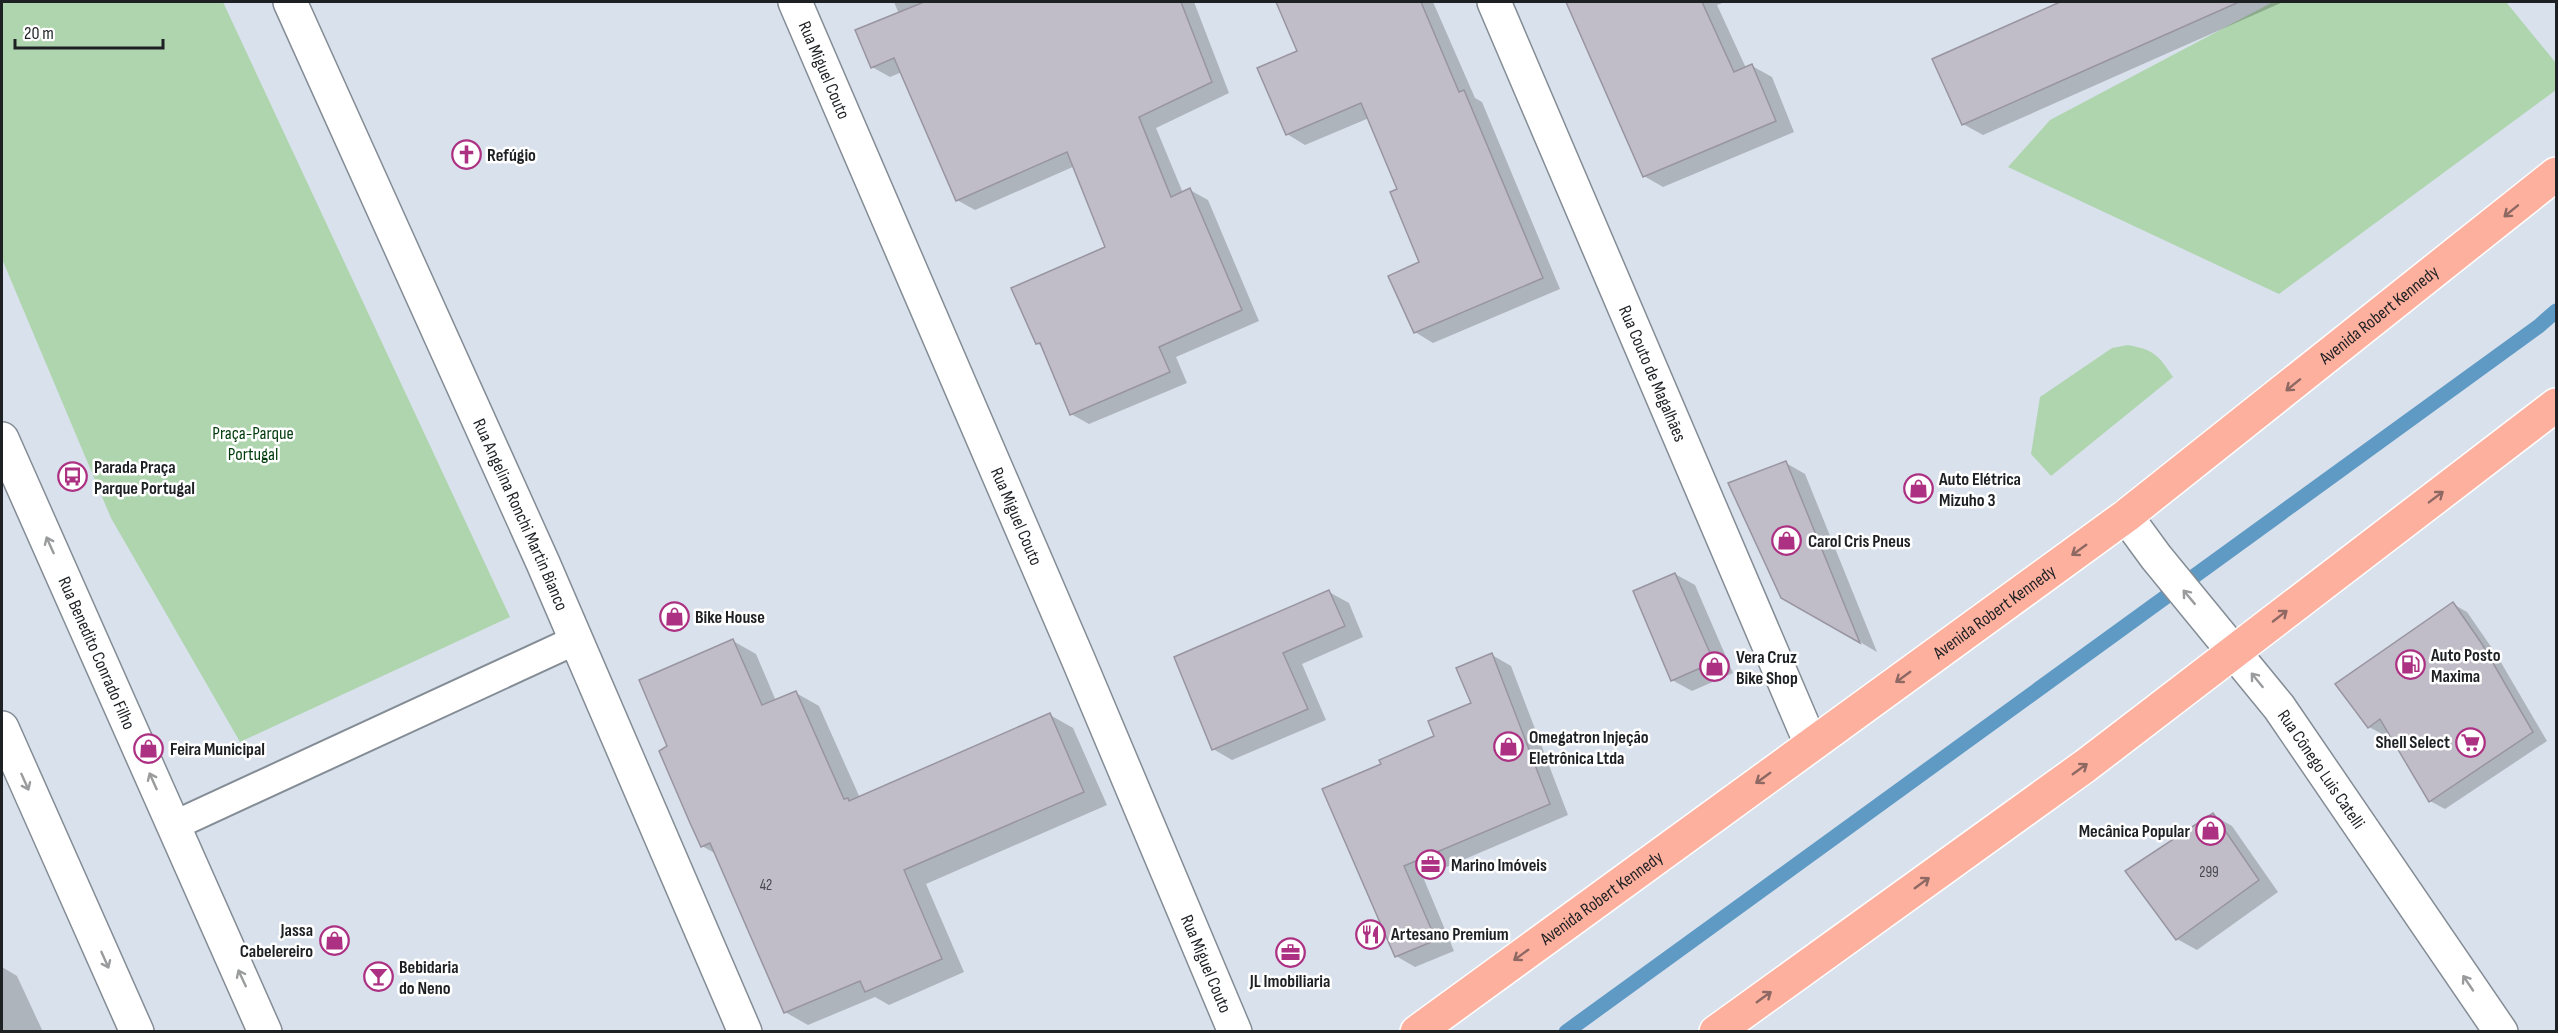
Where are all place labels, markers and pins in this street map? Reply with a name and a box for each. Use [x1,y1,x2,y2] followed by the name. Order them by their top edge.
[450,139,482,171] church icon: Refúgio
[487,145,536,166] place label: Refúgio
[94,457,195,499] place label: Parada Praça Parque Portugal
[57,461,89,493] bus stop icon: Parada Praça Parque Portugal
[1938,469,2021,511] place label: Auto Elétrica Mizuho 3
[1902,473,1934,505] shop icon: Auto Elétrica Mizuho 3
[1771,525,1803,557] shop icon: Carol Cris Pneus
[1808,531,1911,552] place label: Carol Cris Pneus
[658,601,690,633] shop icon: Bike House
[695,607,765,628] place label: Bike House
[2430,645,2501,687] place label: Auto Posto Maxima
[1736,647,1798,689] place label: Vera Cruz Bike Shop
[2394,649,2426,681] fuel station icon: Auto Posto Maxima
[1699,651,1731,683] shop icon: Vera Cruz Bike Shop
[2455,726,2487,758] supermarket icon: Shell Select
[1529,727,1649,769] place label: Omegatron Injeção Eletrônica Ltda
[1492,731,1524,763] shop icon: Omegatron Injeção Eletrônica Ltda
[2375,732,2450,753] place label: Shell Select
[133,733,165,765] shop icon: Feira Municipal
[170,739,265,760] place label: Feira Municipal
[2195,815,2227,847] shop icon: Mecânica Popular
[2079,821,2190,842] place label: Mecânica Popular
[1414,849,1446,881] office icon: Marino Imóveis
[1451,855,1547,876] place label: Marino Imóveis
[1354,918,1386,950] restaurant icon: Artesano Premium
[240,920,313,962] place label: Jassa Cabelereiro
[318,924,350,956] shop icon: Jassa Cabelereiro
[1390,924,1509,945] place label: Artesano Premium
[1274,936,1306,968] office icon: JL Imobiliaria
[399,957,459,999] place label: Bebidaria do Neno
[362,961,394,993] bar icon: Bebidaria do Neno
[1249,971,1330,992] place label: JL Imobiliaria

